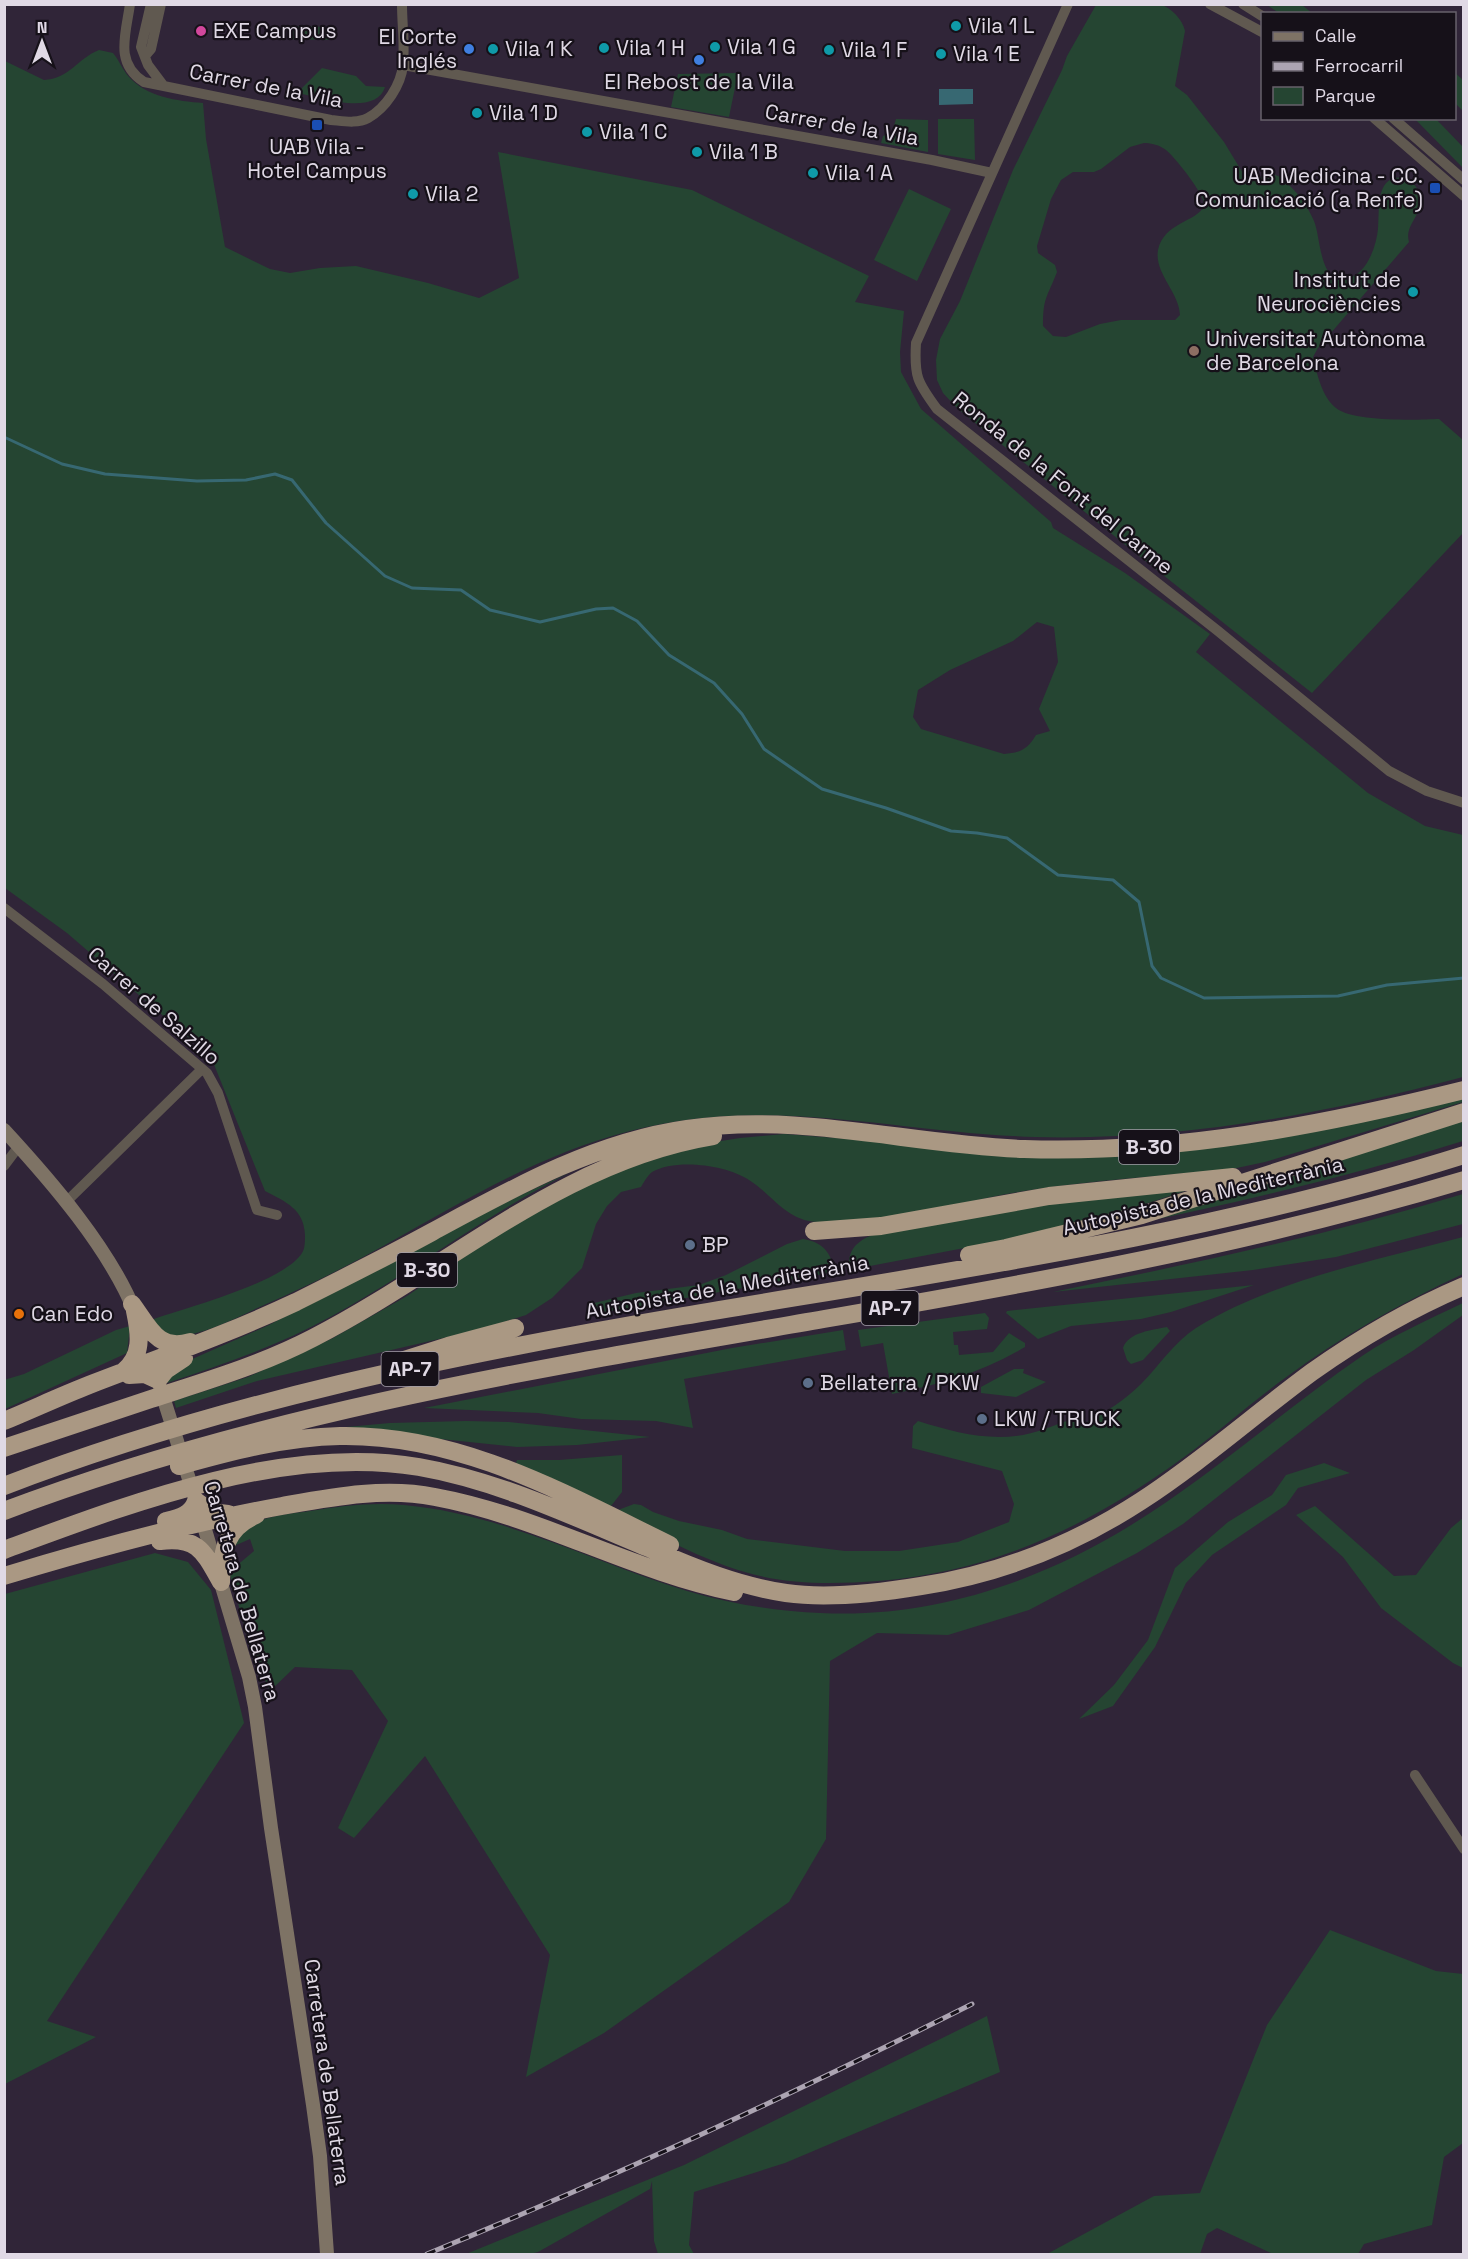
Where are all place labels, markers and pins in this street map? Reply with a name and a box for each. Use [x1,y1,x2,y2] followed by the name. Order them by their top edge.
[968,12,1034,39] place label: Vila 1 L
[213,17,337,44] place label: EXE Campus
[949,19,963,33] marker: Vila 1 L
[379,23,457,74] place label: El Corte Inglés
[194,24,208,38] marker: EXE Campus
[727,33,796,60] place label: Vila 1 G
[616,34,685,61] place label: Vila 1 H
[505,35,573,62] place label: Vila 1 K
[841,36,907,63] place label: Vila 1 F
[708,40,722,54] marker: Vila 1 G
[953,40,1020,67] place label: Vila 1 E
[597,41,611,55] marker: Vila 1 H
[462,42,476,56] marker: El Corte Inglés
[486,42,500,56] marker: Vila 1 K
[822,43,836,57] marker: Vila 1 F
[934,47,948,61] marker: Vila 1 E
[692,53,706,67] marker: El Rebost de la Vila
[604,68,794,95] place label: El Rebost de la Vila
[489,99,558,126] place label: Vila 1 D
[470,106,484,120] marker: Vila 1 D
[310,118,324,132] marker: UAB Vila - Hotel Campus
[599,118,667,145] place label: Vila 1 C
[580,125,594,139] marker: Vila 1 C
[247,133,387,184] place label: UAB Vila - Hotel Campus
[709,138,778,165] place label: Vila 1 B
[690,145,704,159] marker: Vila 1 B
[825,159,893,186] place label: Vila 1 A
[1195,162,1423,213] place label: UAB Medicina - CC. Comunicació (a Renfe)
[806,166,820,180] marker: Vila 1 A
[425,180,478,207] place label: Vila 2
[1428,181,1442,195] marker: UAB Medicina - CC. Comunicació (a Renfe)
[406,187,420,201] marker: Vila 2
[1257,266,1401,317] place label: Institut de Neurociències
[1406,285,1420,299] marker: Institut de Neurociències
[1206,325,1425,376] place label: Universitat Autònoma de Barcelona
[1187,344,1201,358] marker: Universitat Autònoma de Barcelona
[702,1231,729,1258] place label: BP
[683,1238,697,1252] marker: BP
[31,1300,113,1327] place label: Can Edo
[12,1307,26,1321] marker: Can Edo
[820,1369,980,1396] place label: Bellaterra / PKW
[801,1376,815,1390] marker: Bellaterra / PKW
[994,1405,1121,1432] place label: LKW / TRUCK
[975,1412,989,1426] marker: LKW / TRUCK

